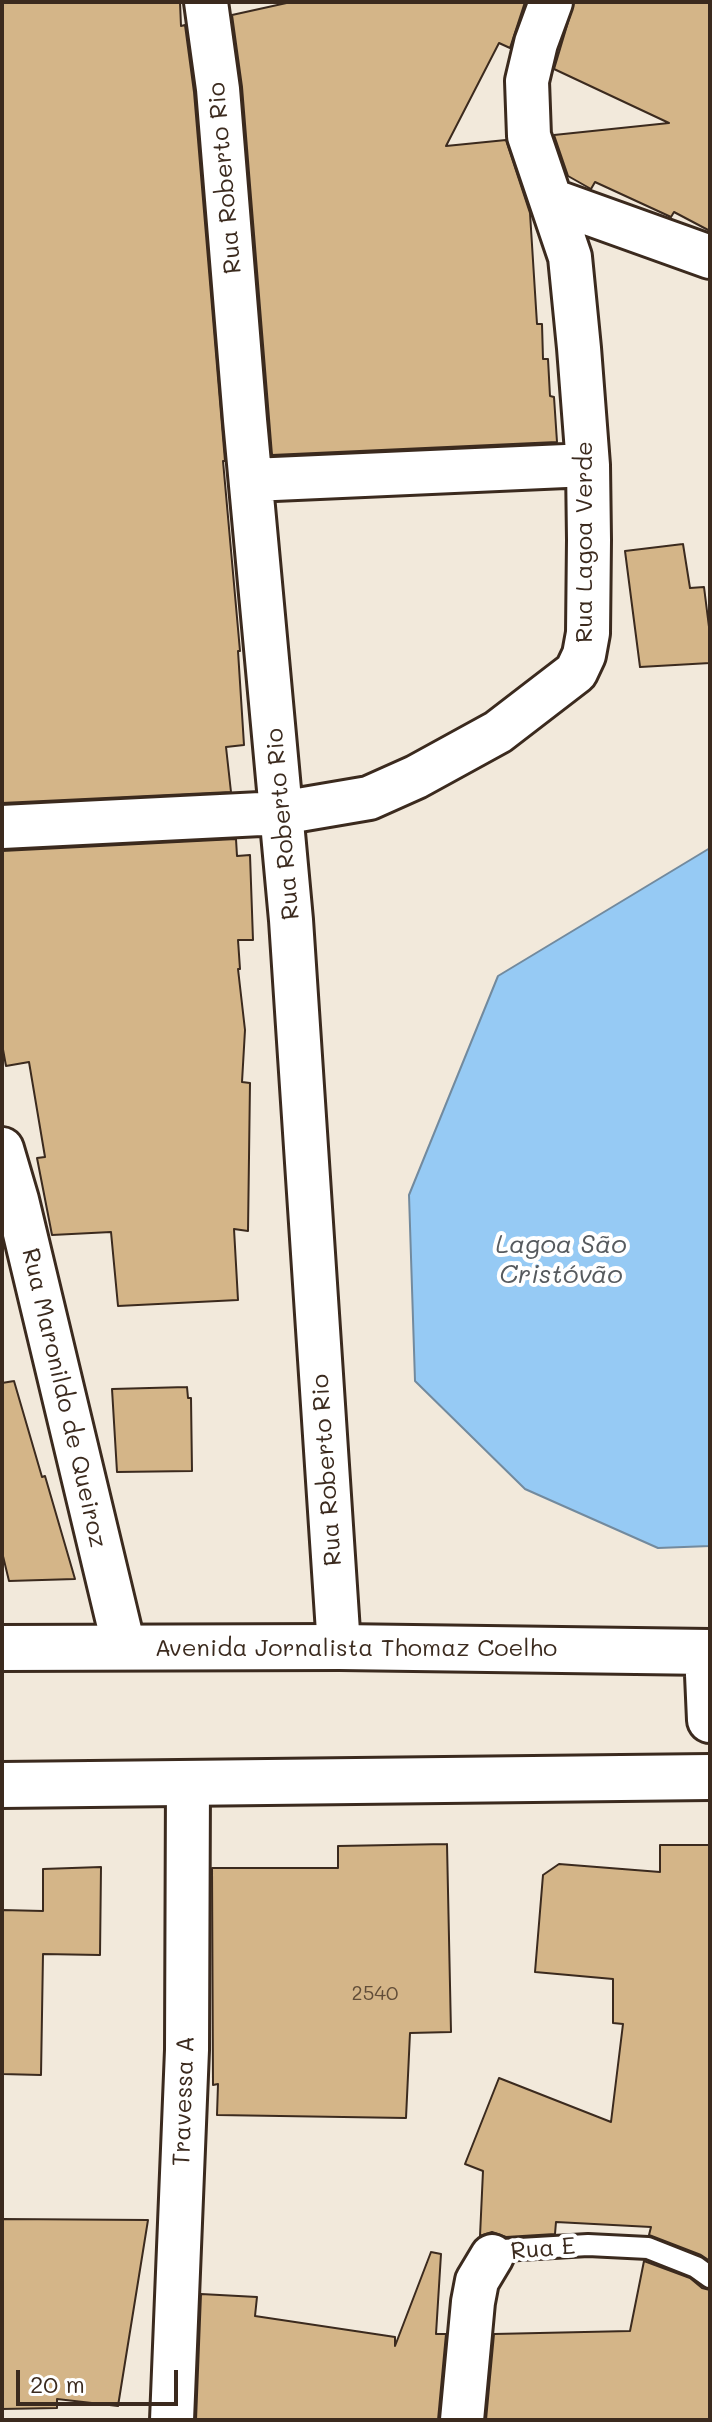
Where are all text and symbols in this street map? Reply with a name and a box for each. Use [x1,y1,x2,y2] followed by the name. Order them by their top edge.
[202,81,248,275] street label: Rua Roberto Rio
[571,441,599,643] street label: Rua Lagoa Verde
[260,727,306,921] street label: Rua Roberto Rio
[495,1229,627,1290] water label: Lagoa São Cristóvão
[15,1245,113,1551] street label: Rua Maronildo de Queiroz
[306,1373,348,1567] street label: Rua Roberto Rio
[155,1635,557,1663] street label: Avenida Jornalista Thomaz Coelho
[352,1982,398,2006] house number: 2540
[167,2035,201,2167] street label: Travessa A
[509,2232,577,2266] street label: Rua E
[20,2354,182,2404] scale bar
[30,2368,85,2399] text: 20 m

